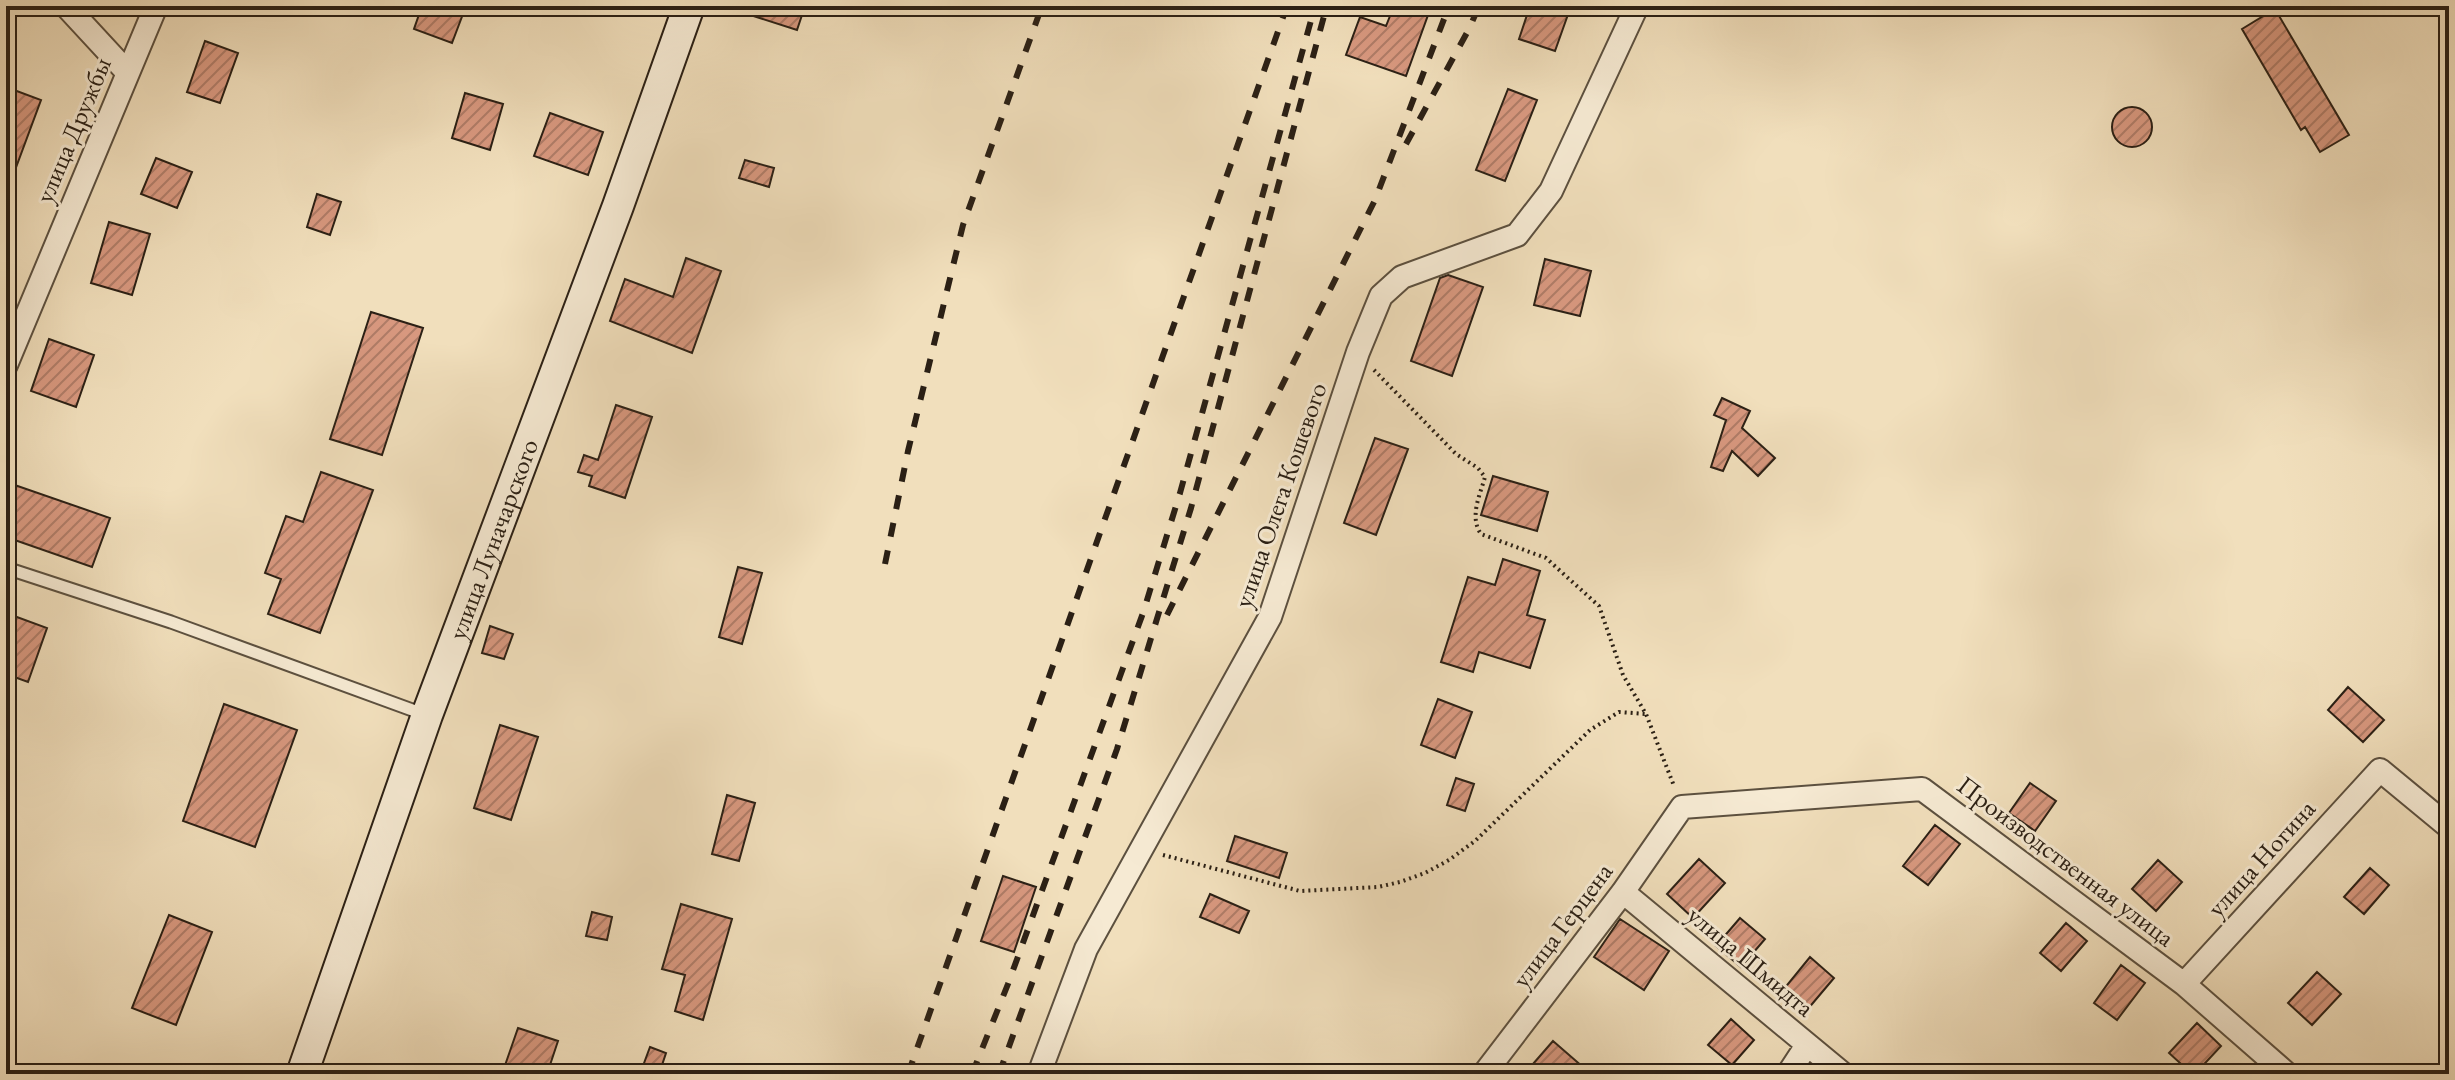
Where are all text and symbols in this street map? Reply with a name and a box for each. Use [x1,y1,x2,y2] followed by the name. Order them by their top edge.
[27,52,119,208] street label: улица Дружбы
[1225,378,1335,612] street label: улица Олега Кошевого
[440,434,546,644] street label: улица Луначарского
[1950,768,2182,954] street label: Производственная улица
[2199,792,2323,924] street label: улица Ногина
[1504,855,1621,994] street label: улица Герцена
[1680,898,1822,1024] street label: улица Шмидта

